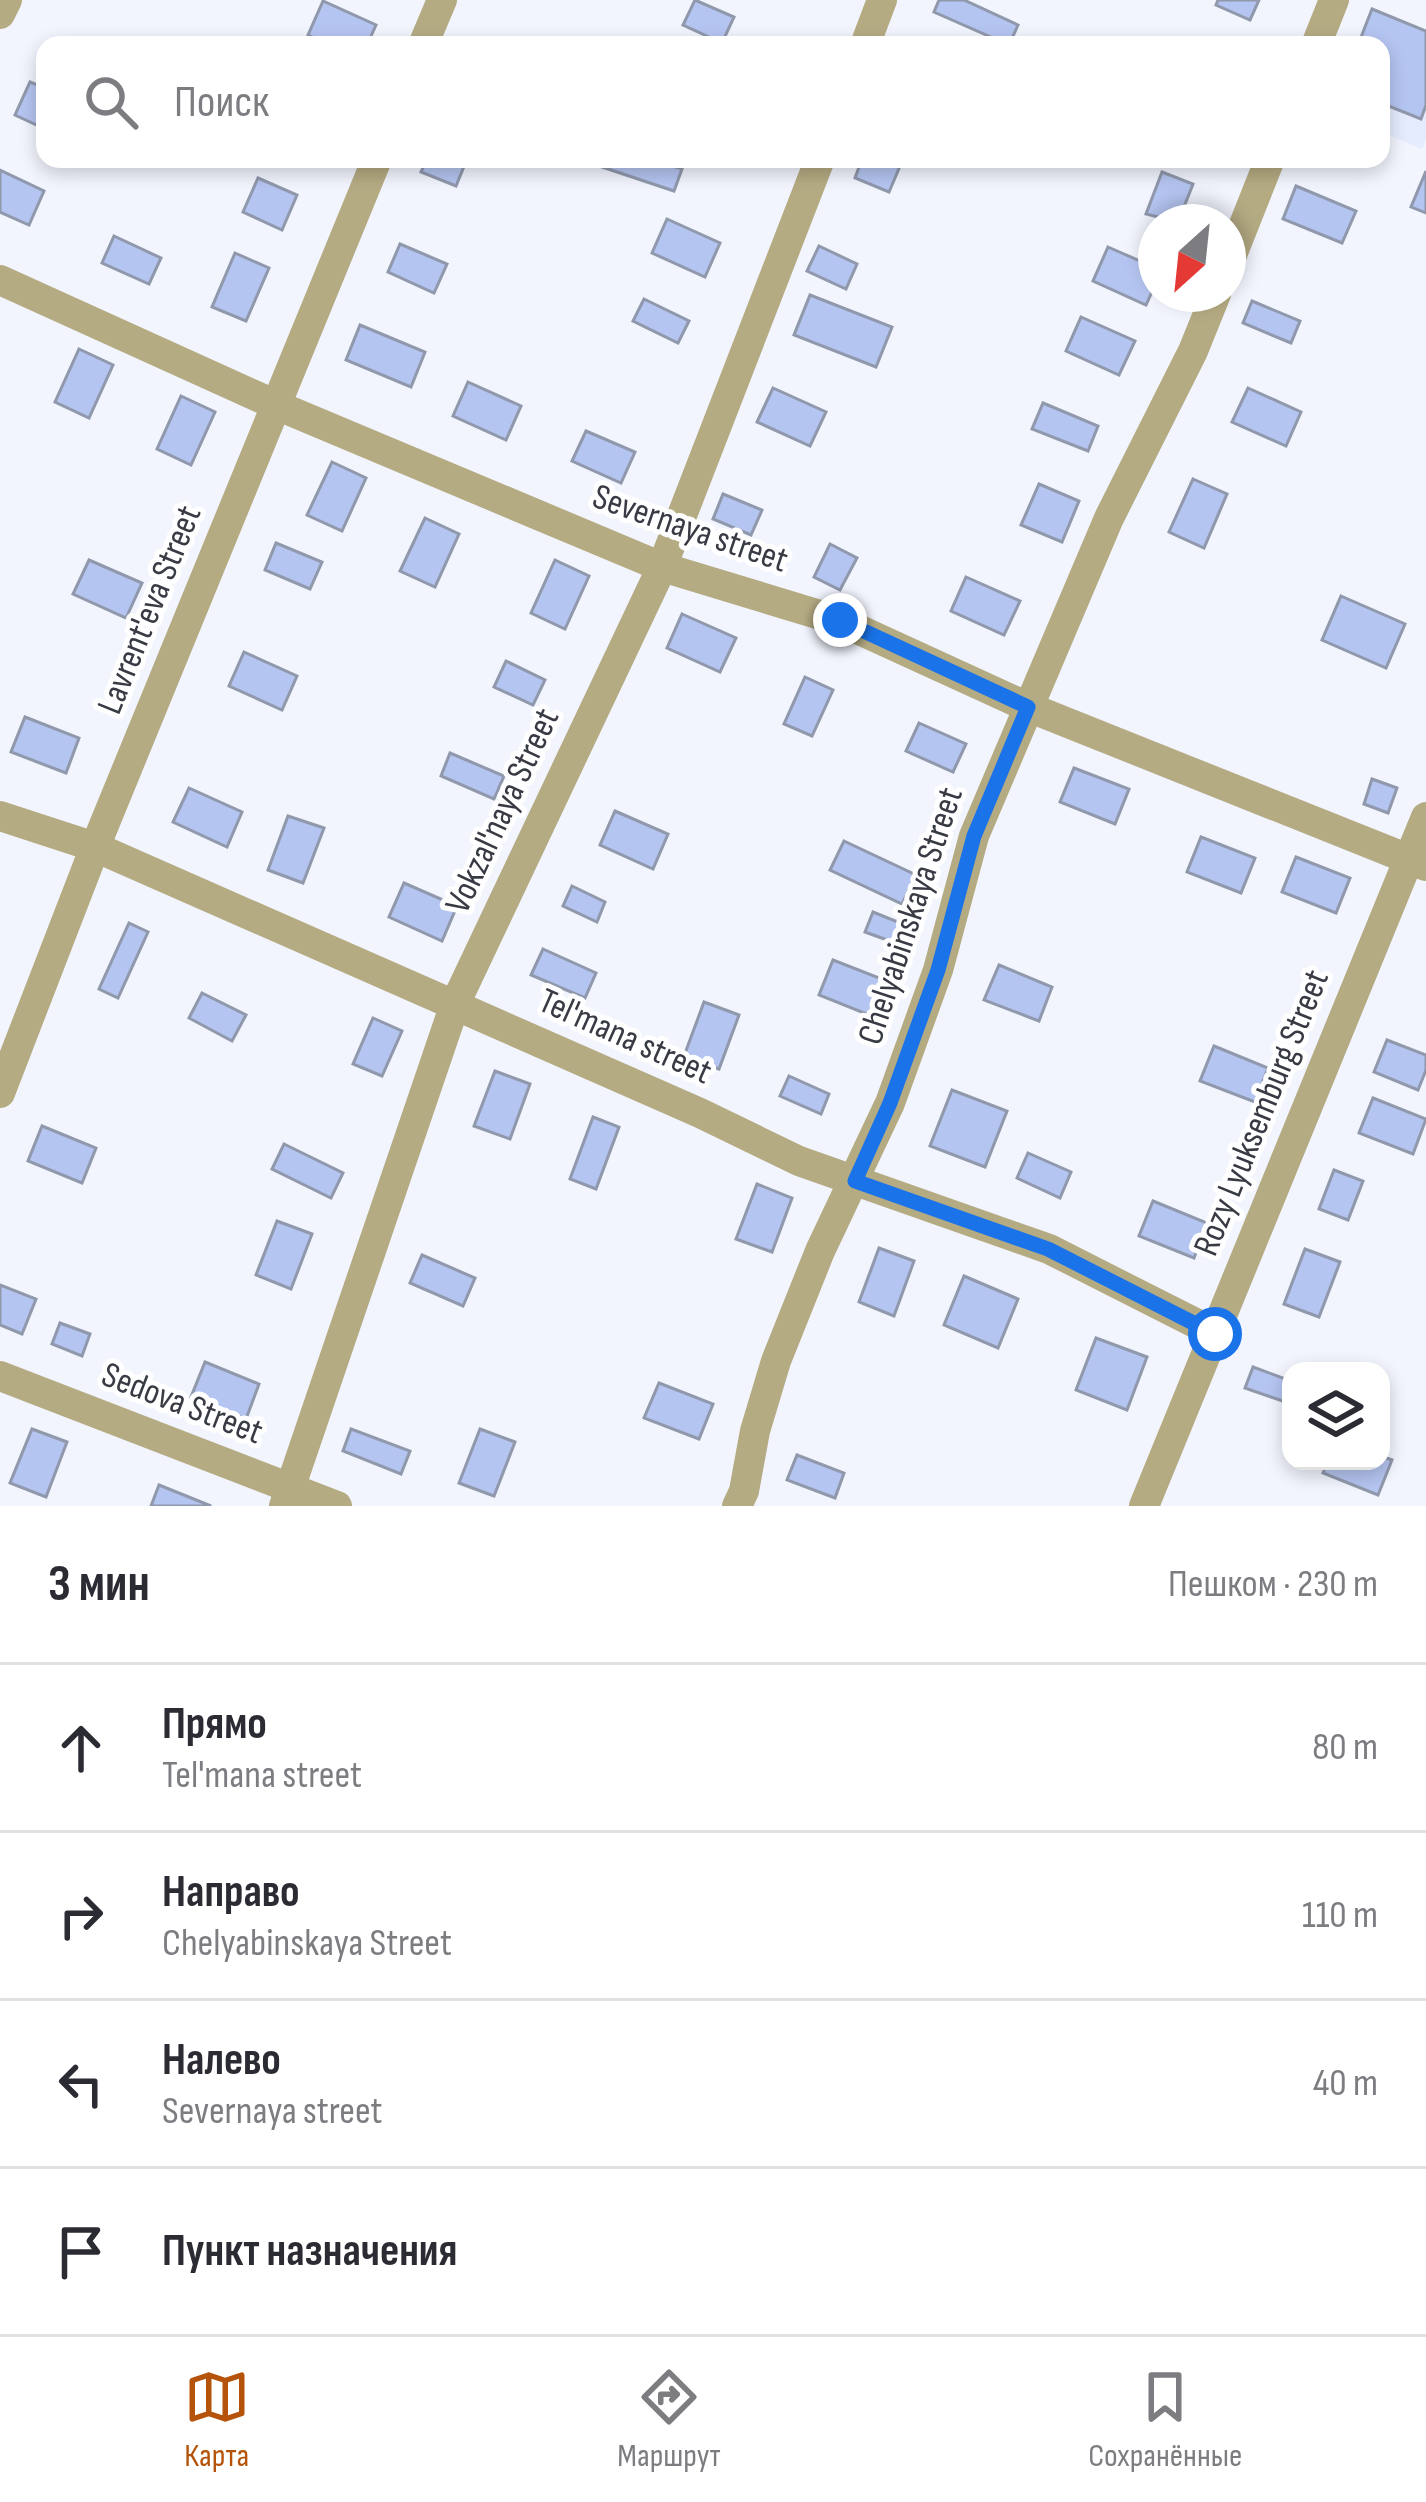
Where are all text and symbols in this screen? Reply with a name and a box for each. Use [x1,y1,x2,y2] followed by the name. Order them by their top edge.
[36,36,1390,168] search box
[78,69,144,135] icon: search
[174,75,269,130] text: Поиск
[1138,204,1246,312] north arrow
[587,476,793,582] street label: Severnaya street
[89,500,211,720] street label: Lavrent'eva Street
[813,593,867,647] route end
[437,702,569,920] street label: Vokzal'naya Street
[849,782,973,1050] street label: Chelyabinskaya Street
[1185,964,1339,1262] street label: Rozy Lyuksemburg Street
[532,980,718,1094] street label: Tel'mana street
[1188,1307,1242,1361] route start
[96,1354,268,1454] street label: Sedova Street
[1282,1362,1390,1470] map controls
[1282,1362,1390,1470] button: layers
[48,1554,150,1615] text: 3 мин
[1168,1561,1378,1608] text: Пешком · 230 m
[162,1697,267,1752] text: Прямо
[48,1715,114,1781] icon: ahead
[1312,1724,1378,1771] text: 80 m
[162,1752,362,1799] text: Tel'mana street
[162,1865,300,1920] text: Направо
[48,1883,114,1949] icon: right
[1302,1892,1378,1939] text: 110 m
[162,1920,452,1967] text: Chelyabinskaya Street
[162,2033,281,2088] text: Налево
[48,2051,114,2117] icon: left
[1313,2060,1378,2107] text: 40 m
[162,2088,382,2135] text: Severnaya street
[48,2219,114,2285] icon: arrive
[162,2224,457,2279] text: Пункт назначения
[184,2364,250,2476] tab: Карта
[617,2364,721,2476] tab: Маршрут
[1088,2364,1242,2476] tab: Сохранённые

